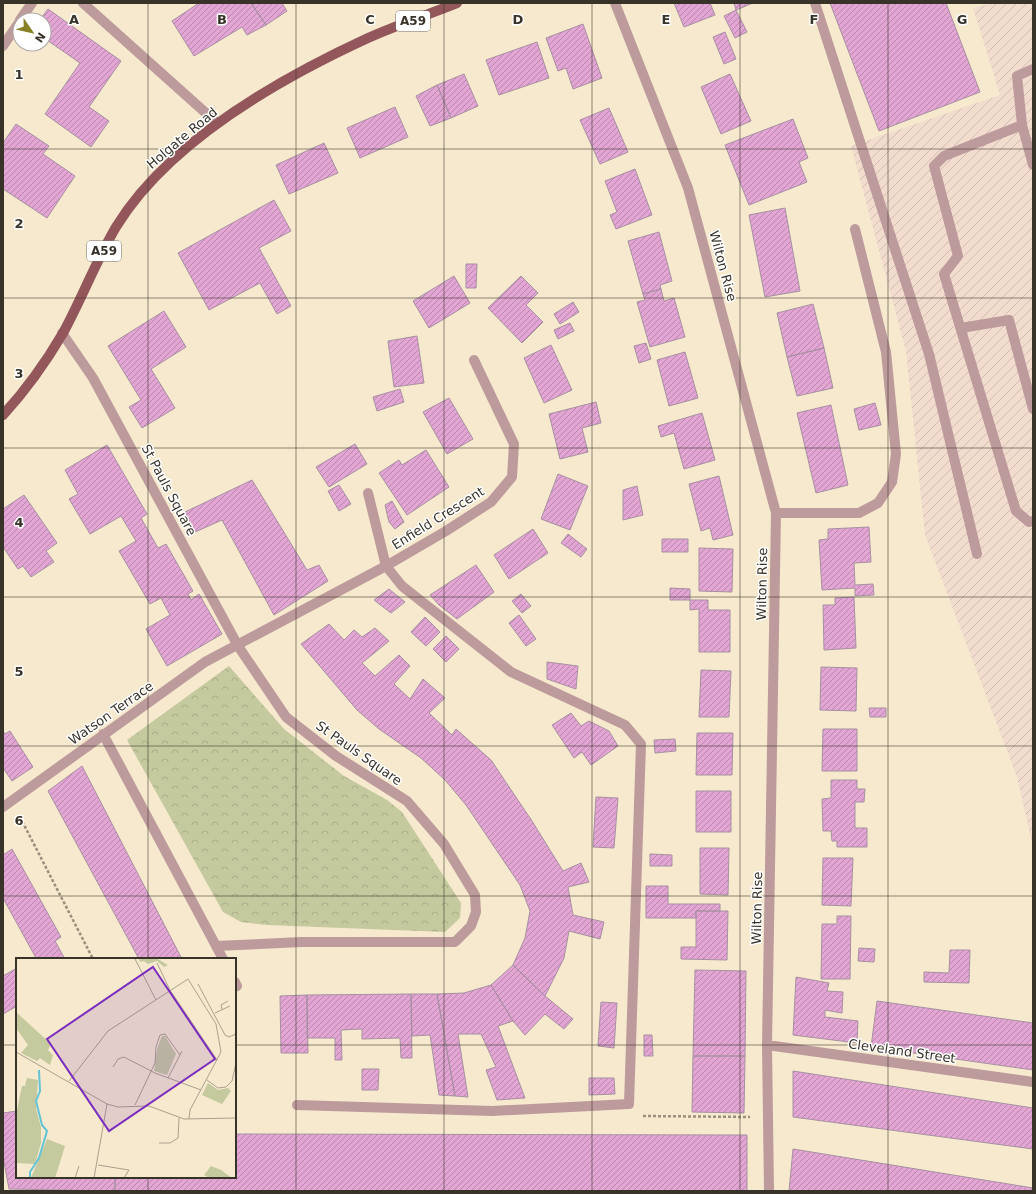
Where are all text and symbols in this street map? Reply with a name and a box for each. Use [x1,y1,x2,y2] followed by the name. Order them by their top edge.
[396,11,430,31] road number: A59
[12,12,52,52] north arrow
[69,12,79,27] text: A
[217,12,227,27] text: B
[365,12,375,27] text: C
[513,12,524,27] text: D
[662,12,670,27] text: E
[810,12,818,27] text: F
[957,12,967,27] text: G
[32,30,48,45] text: N
[14,67,24,82] text: 1
[144,104,220,172] street label: Holgate Road
[14,216,24,231] text: 2
[706,229,740,303] street label: Wilton Rise
[87,241,121,261] road number: A59
[14,366,24,381] text: 3
[139,442,199,538] street label: St Pauls Square
[389,484,487,552] street label: Enfield Crescent
[14,515,24,530] text: 4
[754,548,770,620] street label: Wilton Rise
[14,664,24,679] text: 5
[66,678,156,748] street label: Watson Terrace
[313,718,405,788] street label: St Pauls Square
[14,813,24,828] text: 6
[749,872,765,944] street label: Wilton Rise
[16,958,236,1178] inset map
[847,1036,957,1066] street label: Cleveland Street

